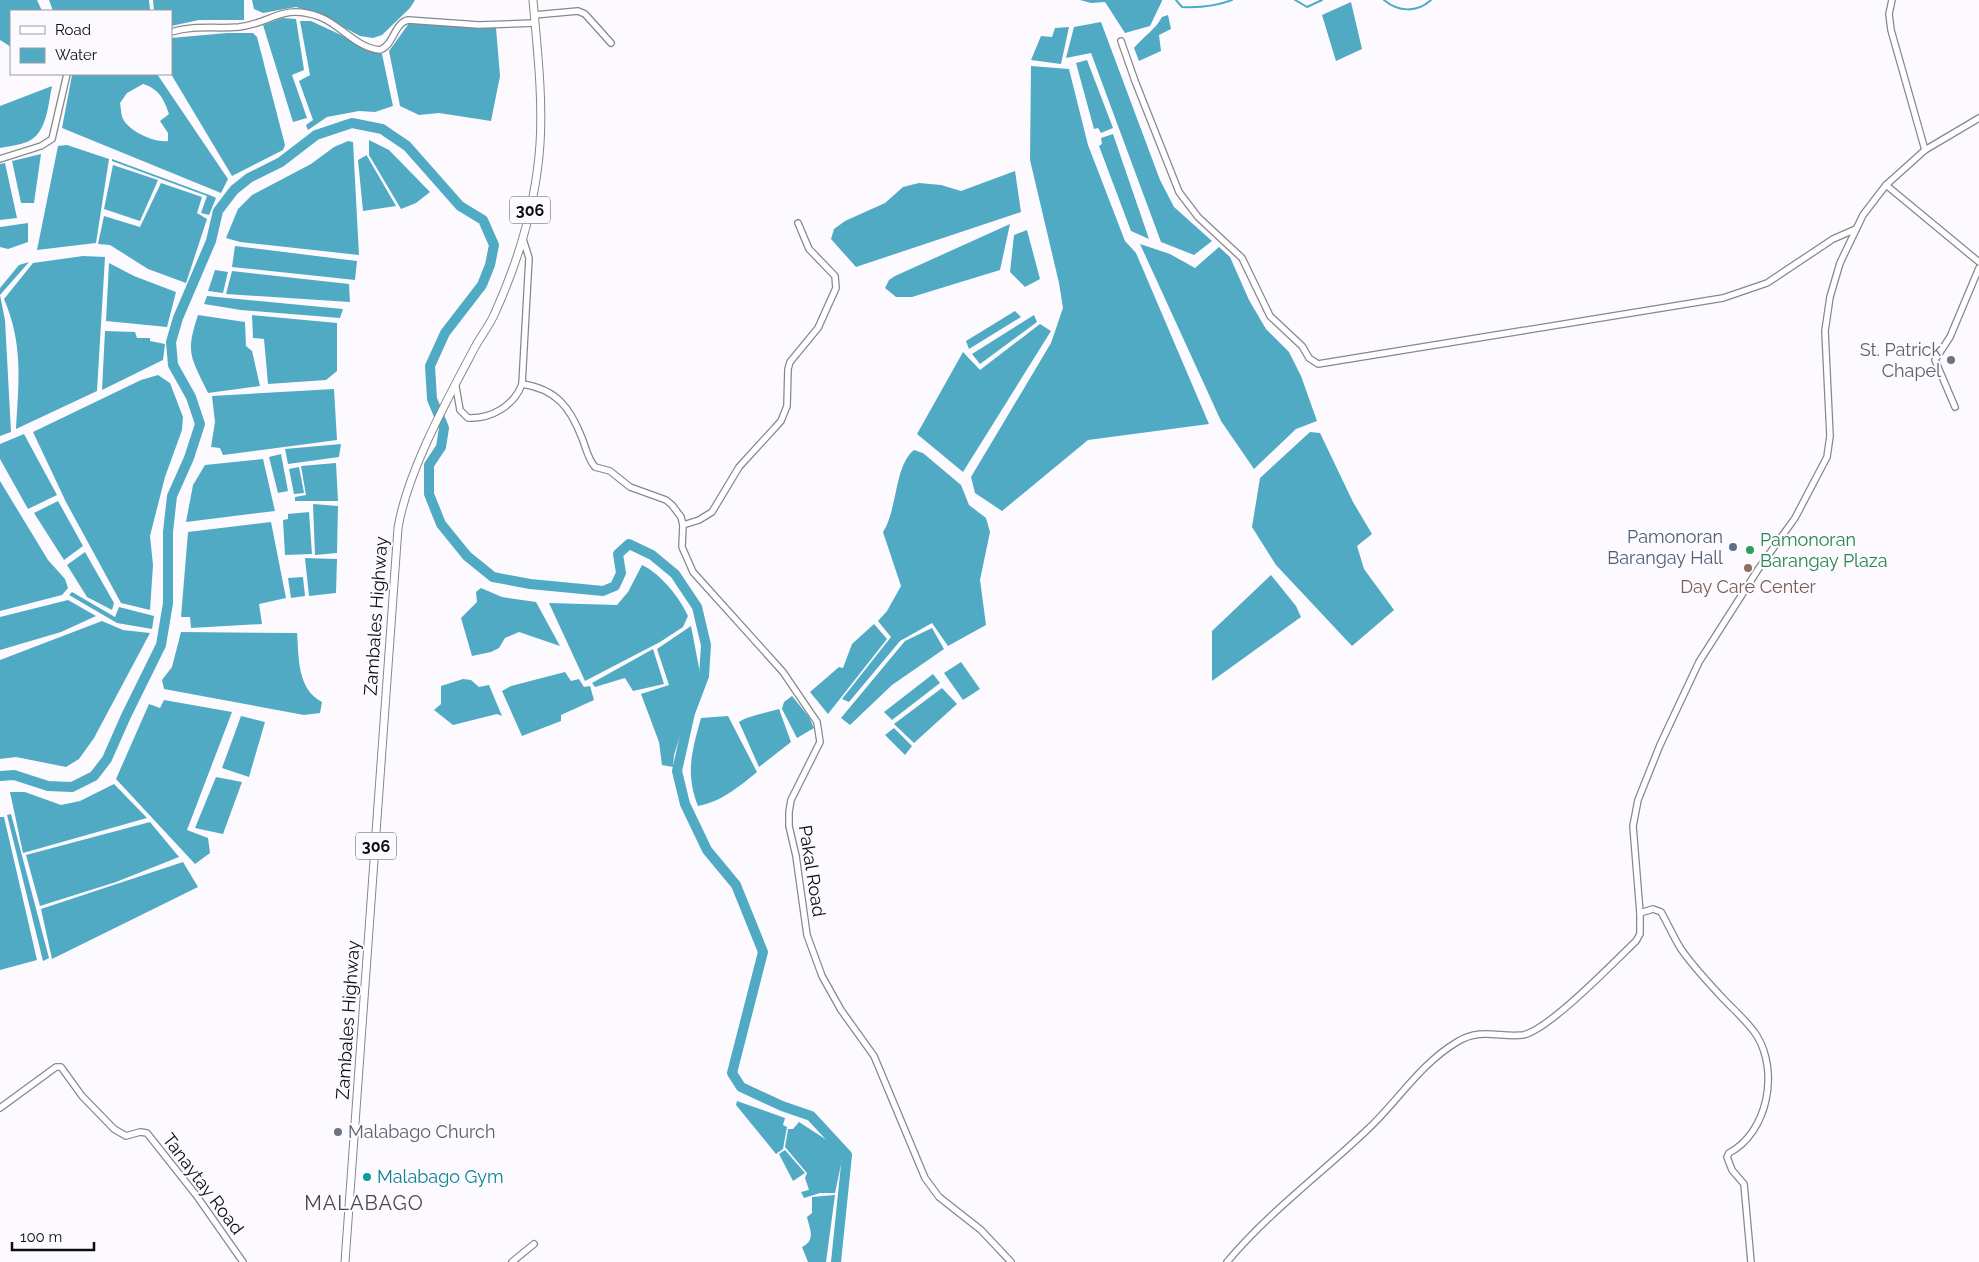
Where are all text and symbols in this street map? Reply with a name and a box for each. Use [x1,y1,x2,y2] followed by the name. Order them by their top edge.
[10,10,172,75] legend
[55,21,91,39] text: Road
[55,46,98,64] text: Water
[510,196,550,224] road number: 306
[1860,339,1941,381] place label: St. Patrick Chapel
[1945,354,1957,366] marker: St. Patrick Chapel
[1607,526,1723,568] place label: Pamonoran Barangay Hall
[1760,529,1887,571] place label: Pamonoran Barangay Plaza
[359,535,392,696] street label: Zambales Highway
[1727,541,1739,553] marker: Pamonoran Barangay Hall
[1744,544,1756,556] marker: Pamonoran Barangay Plaza
[1742,562,1754,574] marker: Day Care Center
[1680,576,1816,597] place label: Day Care Center
[795,824,830,918] street label: Pakal Road
[356,832,396,859] road number: 306
[331,939,364,1100] street label: Zambales Highway
[348,1121,496,1142] place label: Malabago Church
[332,1126,344,1138] marker: Malabago Church
[159,1129,248,1238] street label: Tanaytay Road
[377,1166,504,1187] place label: Malabago Gym
[361,1171,373,1183] marker: Malabago Gym
[304,1191,424,1215] district label: MALABAGO
[12,1220,95,1252] scale bar
[20,1228,62,1246] text: 100 m

